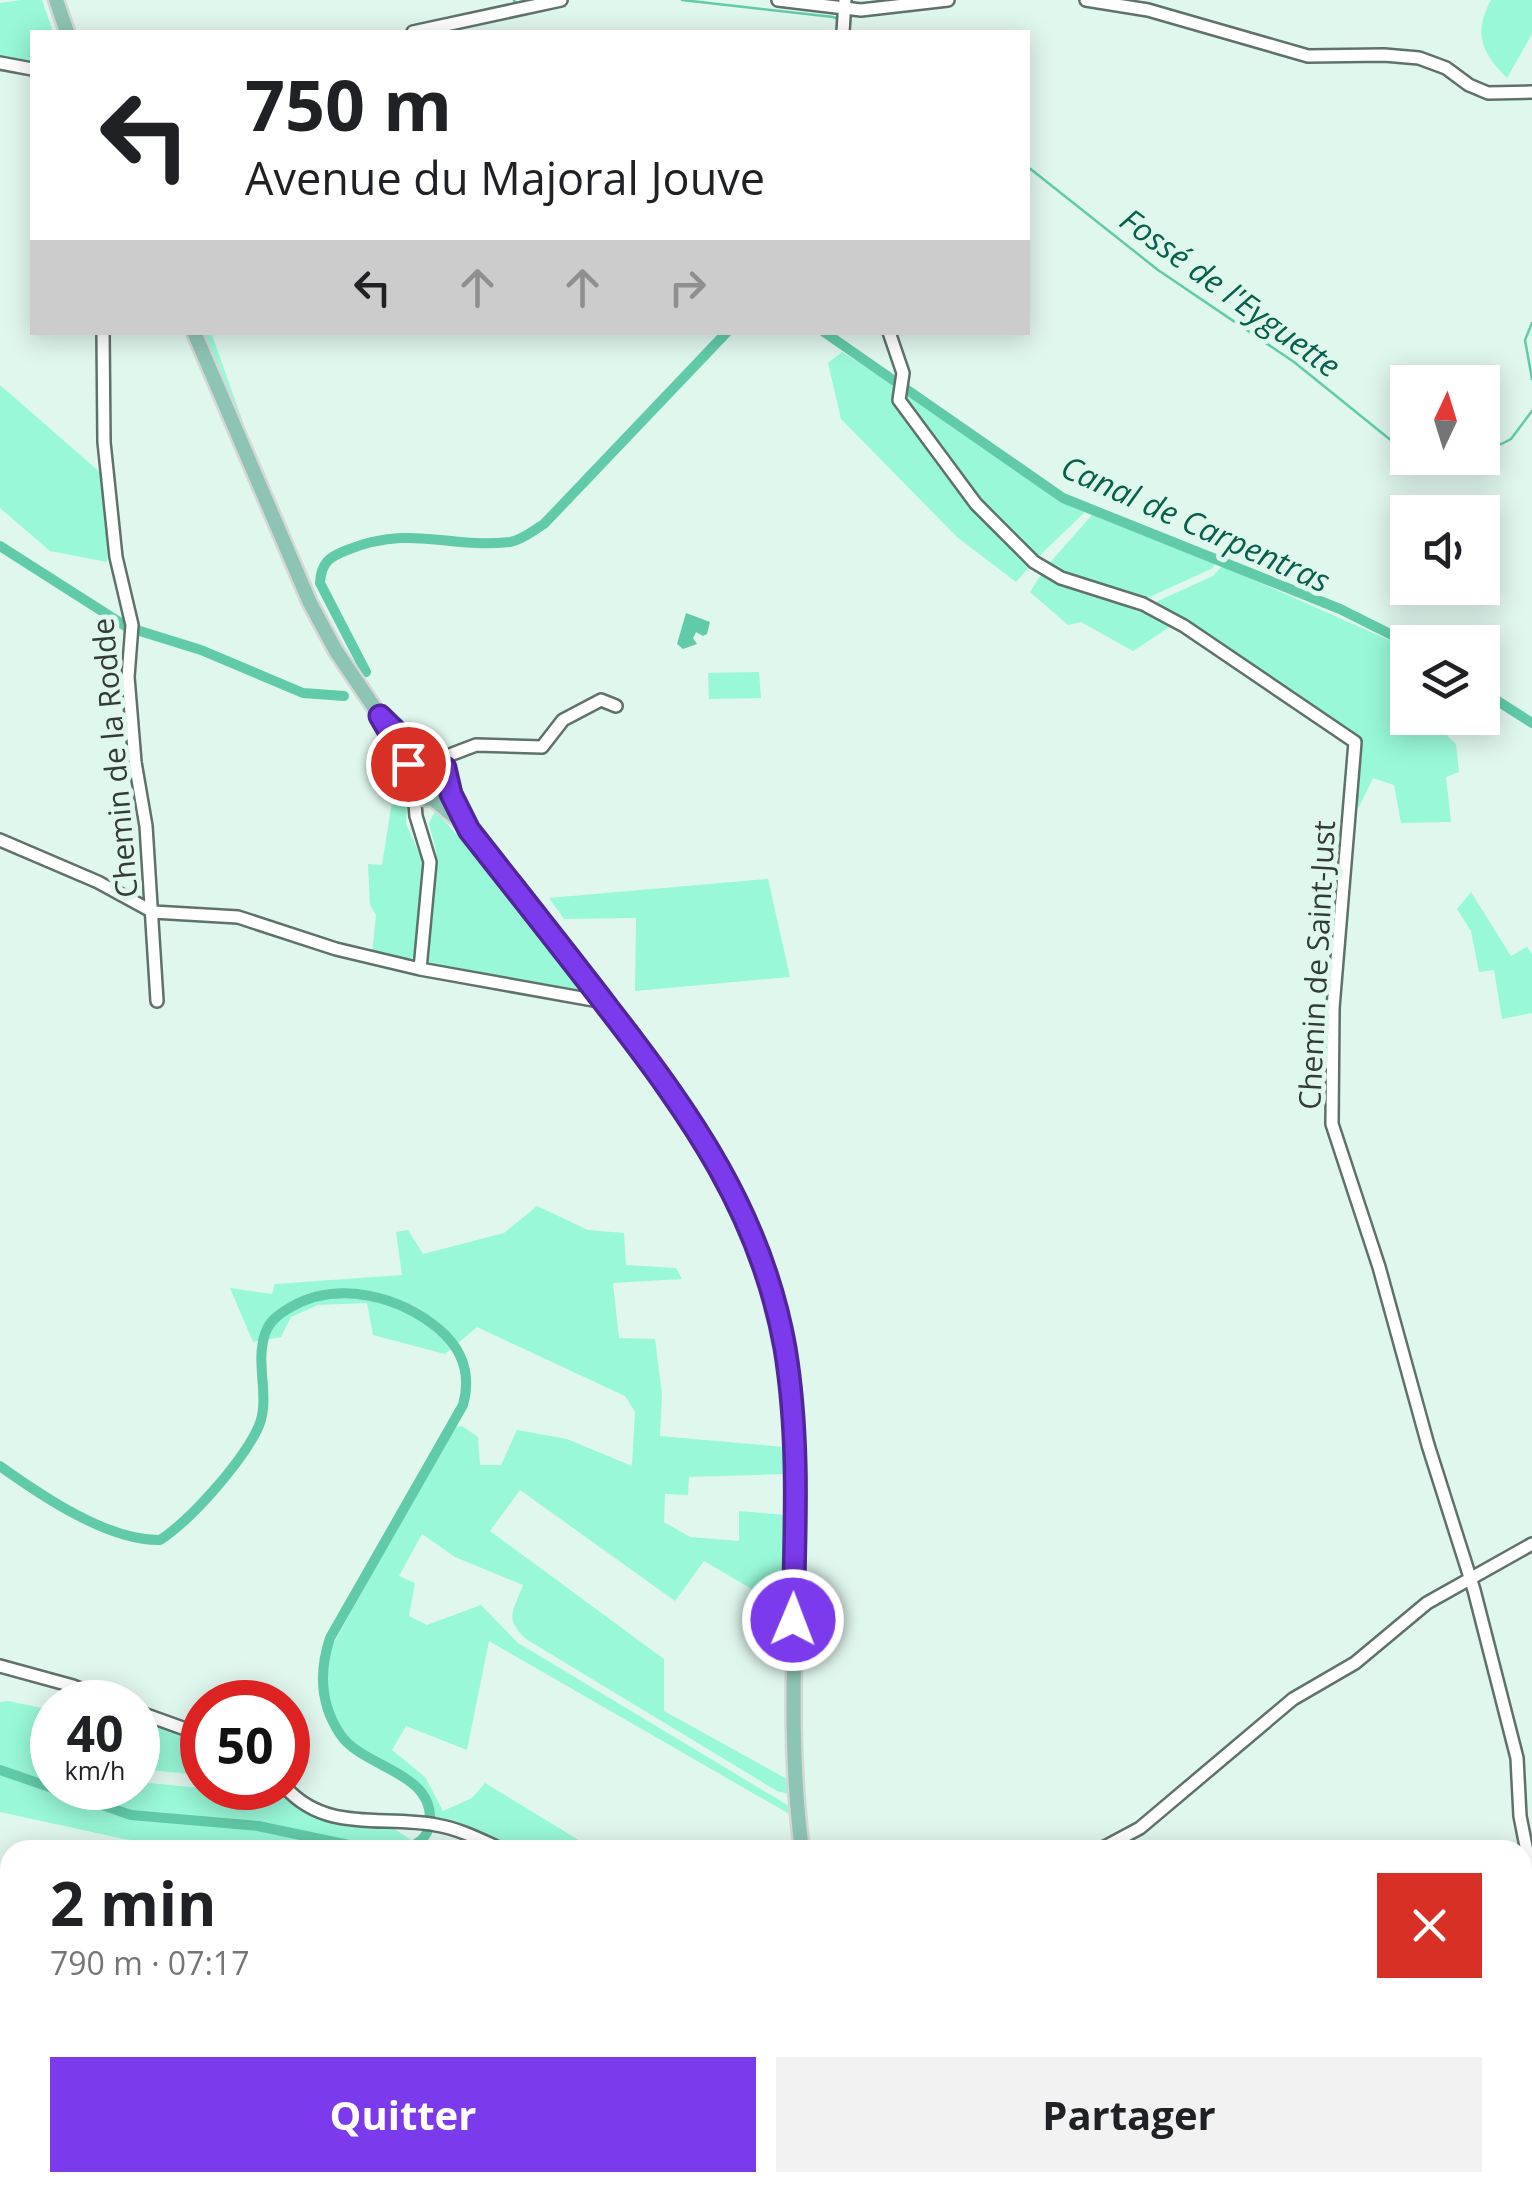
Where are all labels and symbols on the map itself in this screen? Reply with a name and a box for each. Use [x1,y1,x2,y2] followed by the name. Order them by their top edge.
[1112,198,1350,386] water label: Fossé de l'Eyguette
[1390,365,1500,475] north arrow
[1055,444,1337,602] water label: Canal de Carpentras
[81,616,147,900] street label: Chemin de la Rodde
[366,722,451,807] pin
[1288,819,1344,1111] street label: Chemin de Saint-Just
[741,1568,845,1672] position arrow
[180,1680,310,1810] speed limit sign: 50

